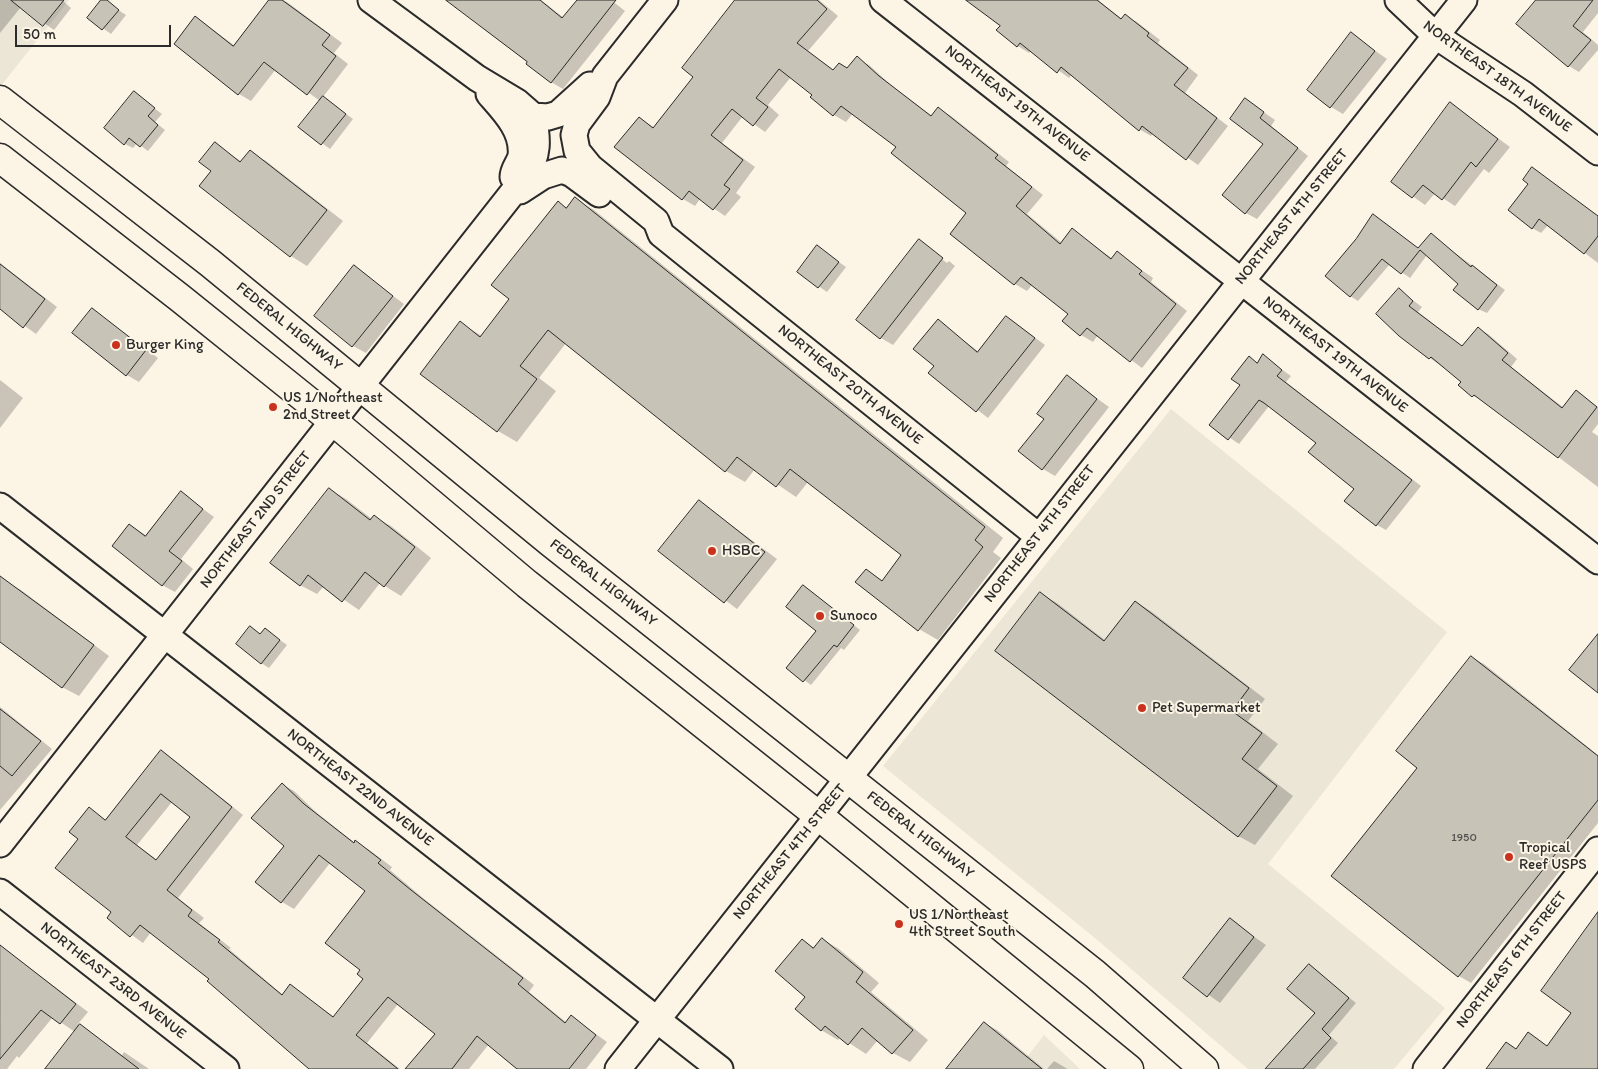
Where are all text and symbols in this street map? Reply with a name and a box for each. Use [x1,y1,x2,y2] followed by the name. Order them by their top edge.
[18,15,174,47] scale bar
[1419,17,1575,137] street label: NORTHEAST 18TH AVENUE
[23,25,56,43] text: 50 m
[941,42,1093,166] street label: NORTHEAST 19TH AVENUE
[1232,145,1352,289] street label: NORTHEAST 4TH STREET
[232,279,346,375] street label: FEDERAL HIGHWAY
[1259,293,1411,417] street label: NORTHEAST 19TH AVENUE
[774,321,926,449] street label: NORTHEAST 20TH AVENUE
[126,336,204,354] place label: Burger King
[110,339,122,351] marker: Burger King
[283,389,383,424] place label: US 1/Northeast 2nd Street
[267,401,279,413] marker: US 1/Northeast 2nd Street
[197,448,315,592] street label: NORTHEAST 2ND STREET
[981,462,1099,606] street label: NORTHEAST 4TH STREET
[546,535,660,631] street label: FEDERAL HIGHWAY
[722,542,760,560] place label: HSBC
[706,545,718,557] marker: HSBC
[830,607,877,625] place label: Sunoco
[814,610,826,622] marker: Sunoco
[1152,699,1261,717] place label: Pet Supermarket
[1136,702,1148,714] marker: Pet Supermarket
[283,725,437,851] street label: NORTHEAST 22ND AVENUE
[730,780,850,924] street label: NORTHEAST 4TH STREET
[863,787,977,883] street label: FEDERAL HIGHWAY
[1451,831,1477,845] house number: 1950
[1519,839,1587,874] place label: Tropical Reef USPS
[1503,851,1515,863] marker: Tropical Reef USPS
[1453,888,1571,1032] street label: NORTHEAST 6TH STREET
[909,906,1015,941] place label: US 1/Northeast 4th Street South
[893,918,905,930] marker: US 1/Northeast 4th Street South
[37,919,189,1043] street label: NORTHEAST 23RD AVENUE

